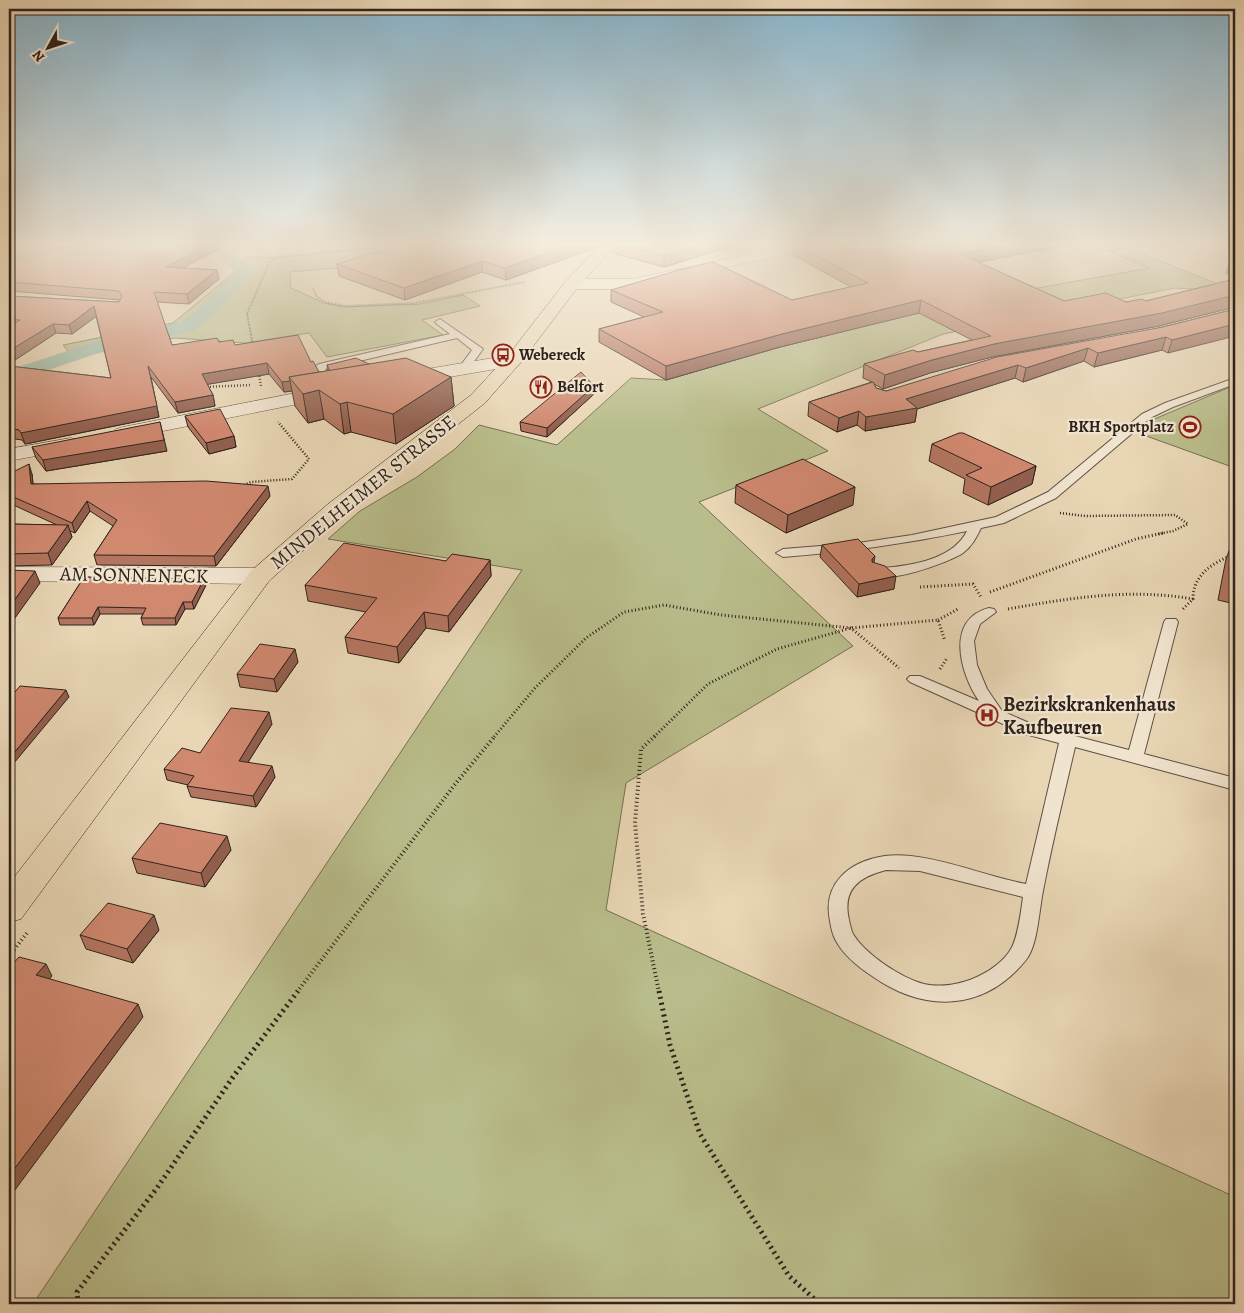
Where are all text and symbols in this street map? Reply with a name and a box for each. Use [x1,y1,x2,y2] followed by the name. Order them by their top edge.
[22,22,72,72] north arrow
[28,46,49,66] text: N
[491,343,515,367] bus stop icon: Webereck
[518,344,586,366] place label: Webereck
[529,375,553,399] restaurant icon: Belfort
[557,376,605,398] place label: Belfort
[264,409,462,575] street label: MINDELHEIMER STRASSE
[1178,415,1202,439] sports icon: BKH Sportplatz
[1068,416,1174,438] place label: BKH Sportplatz
[59,560,209,590] street label: AM SONNENECK
[1003,691,1176,741] place label: Bezirkskrankenhaus Kaufbeuren
[975,703,999,727] hospital icon: Bezirkskrankenhaus Kaufbeuren

